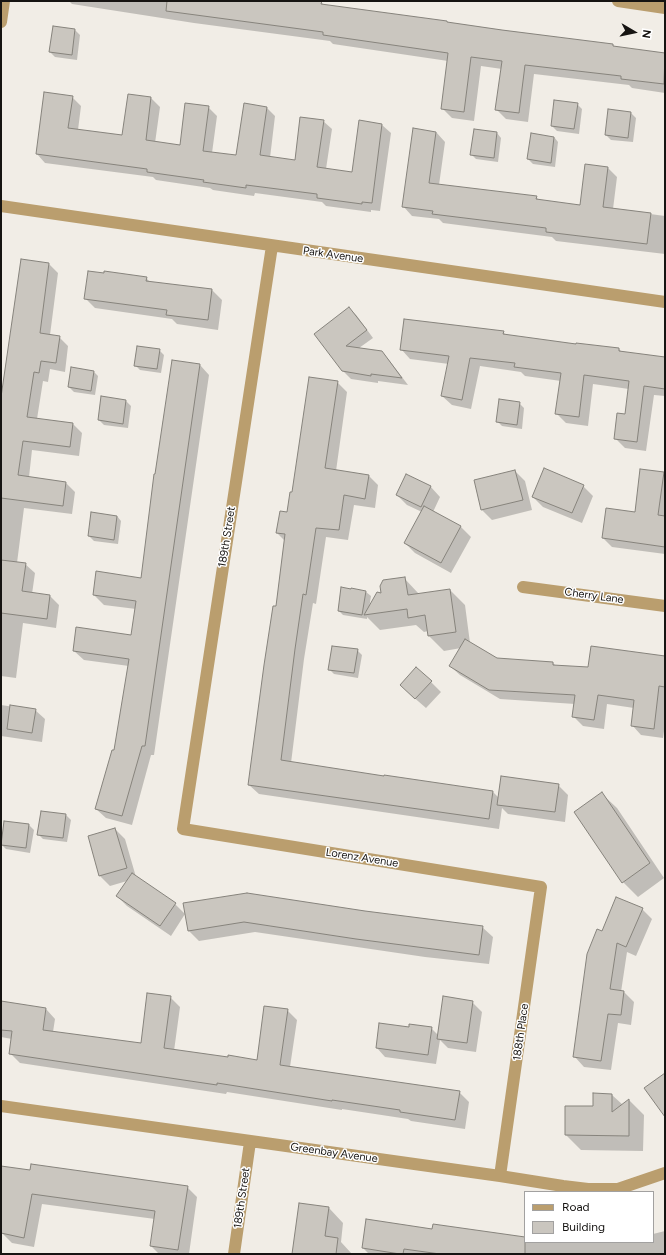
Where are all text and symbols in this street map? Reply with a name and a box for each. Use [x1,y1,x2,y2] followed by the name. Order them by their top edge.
[614,12,654,52] north arrow
[639,29,653,39] text: N
[302,244,364,266] street label: Park Avenue
[216,506,238,568] street label: 189th Street
[564,585,624,607] street label: Cherry Lane
[325,846,399,870] street label: Lorenz Avenue
[510,1003,532,1061] street label: 188th Place
[290,1140,378,1166] street label: Greenbay Avenue
[231,1167,253,1229] street label: 189th Street
[524,1191,654,1243] legend
[562,1200,590,1214] text: Road
[562,1220,605,1234] text: Building

